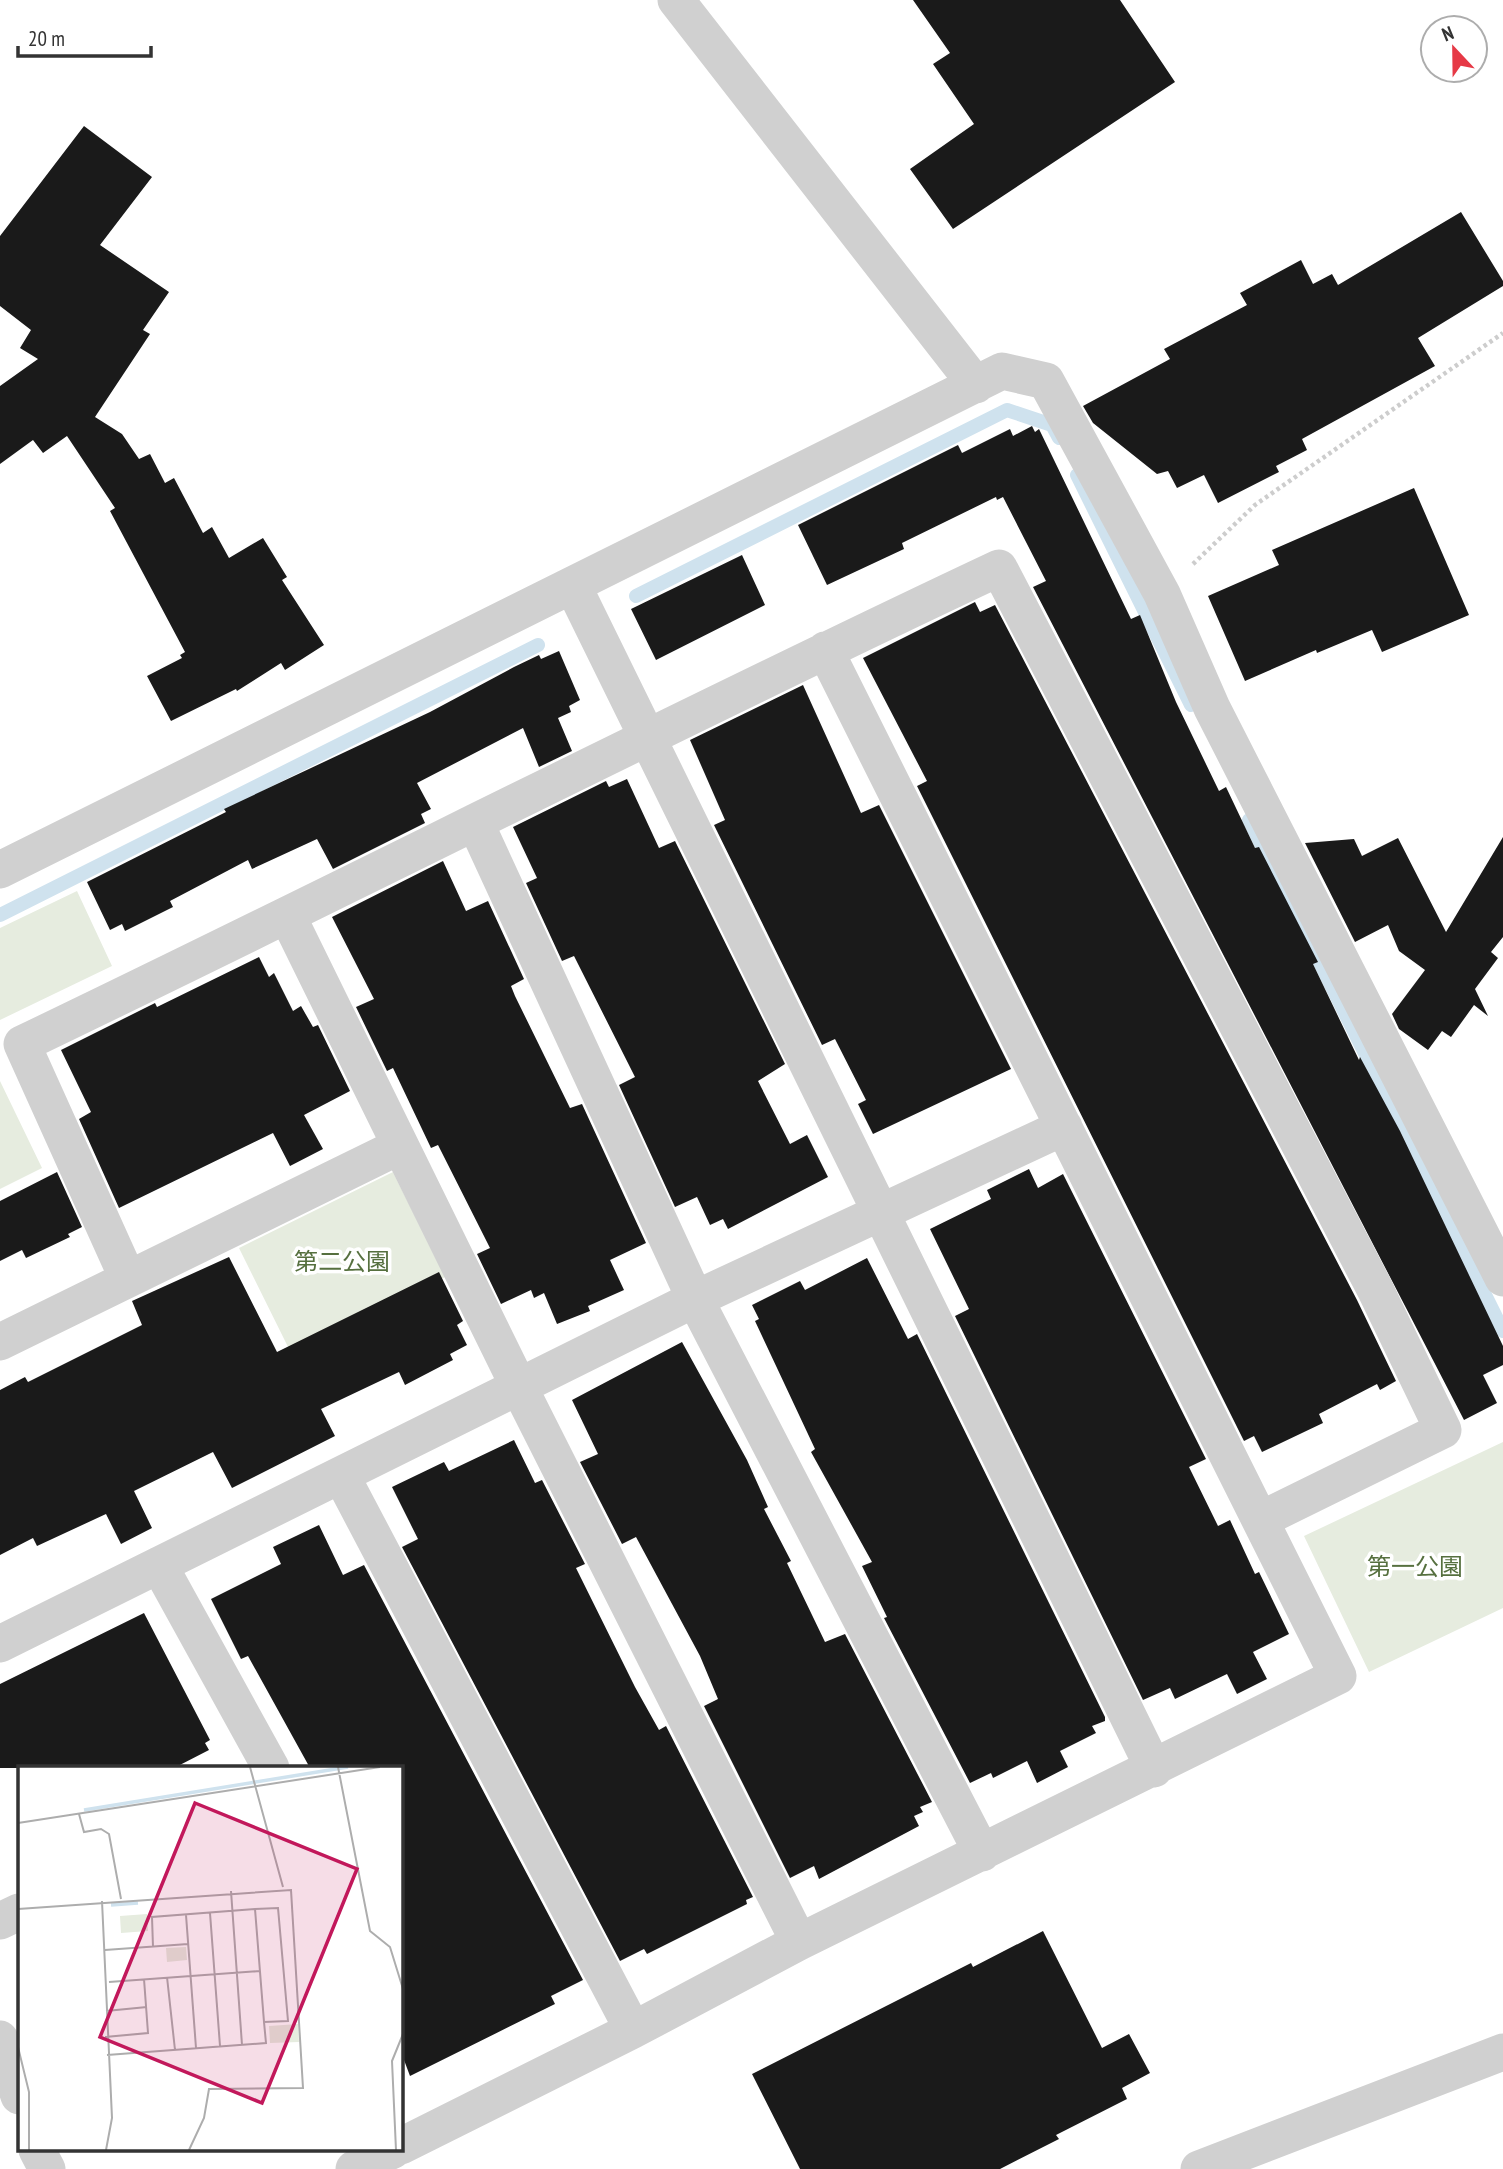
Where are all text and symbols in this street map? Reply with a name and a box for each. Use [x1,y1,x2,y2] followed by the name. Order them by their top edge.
[18,14,150,58] scale bar
[1419,14,1489,84] north arrow
[1438,20,1457,46] text: N
[28,25,65,52] text: 20 m
[294,1246,390,1277] park label: 第二公園
[1367,1551,1463,1582] park label: 第一公園
[18,1766,402,2152] inset map

